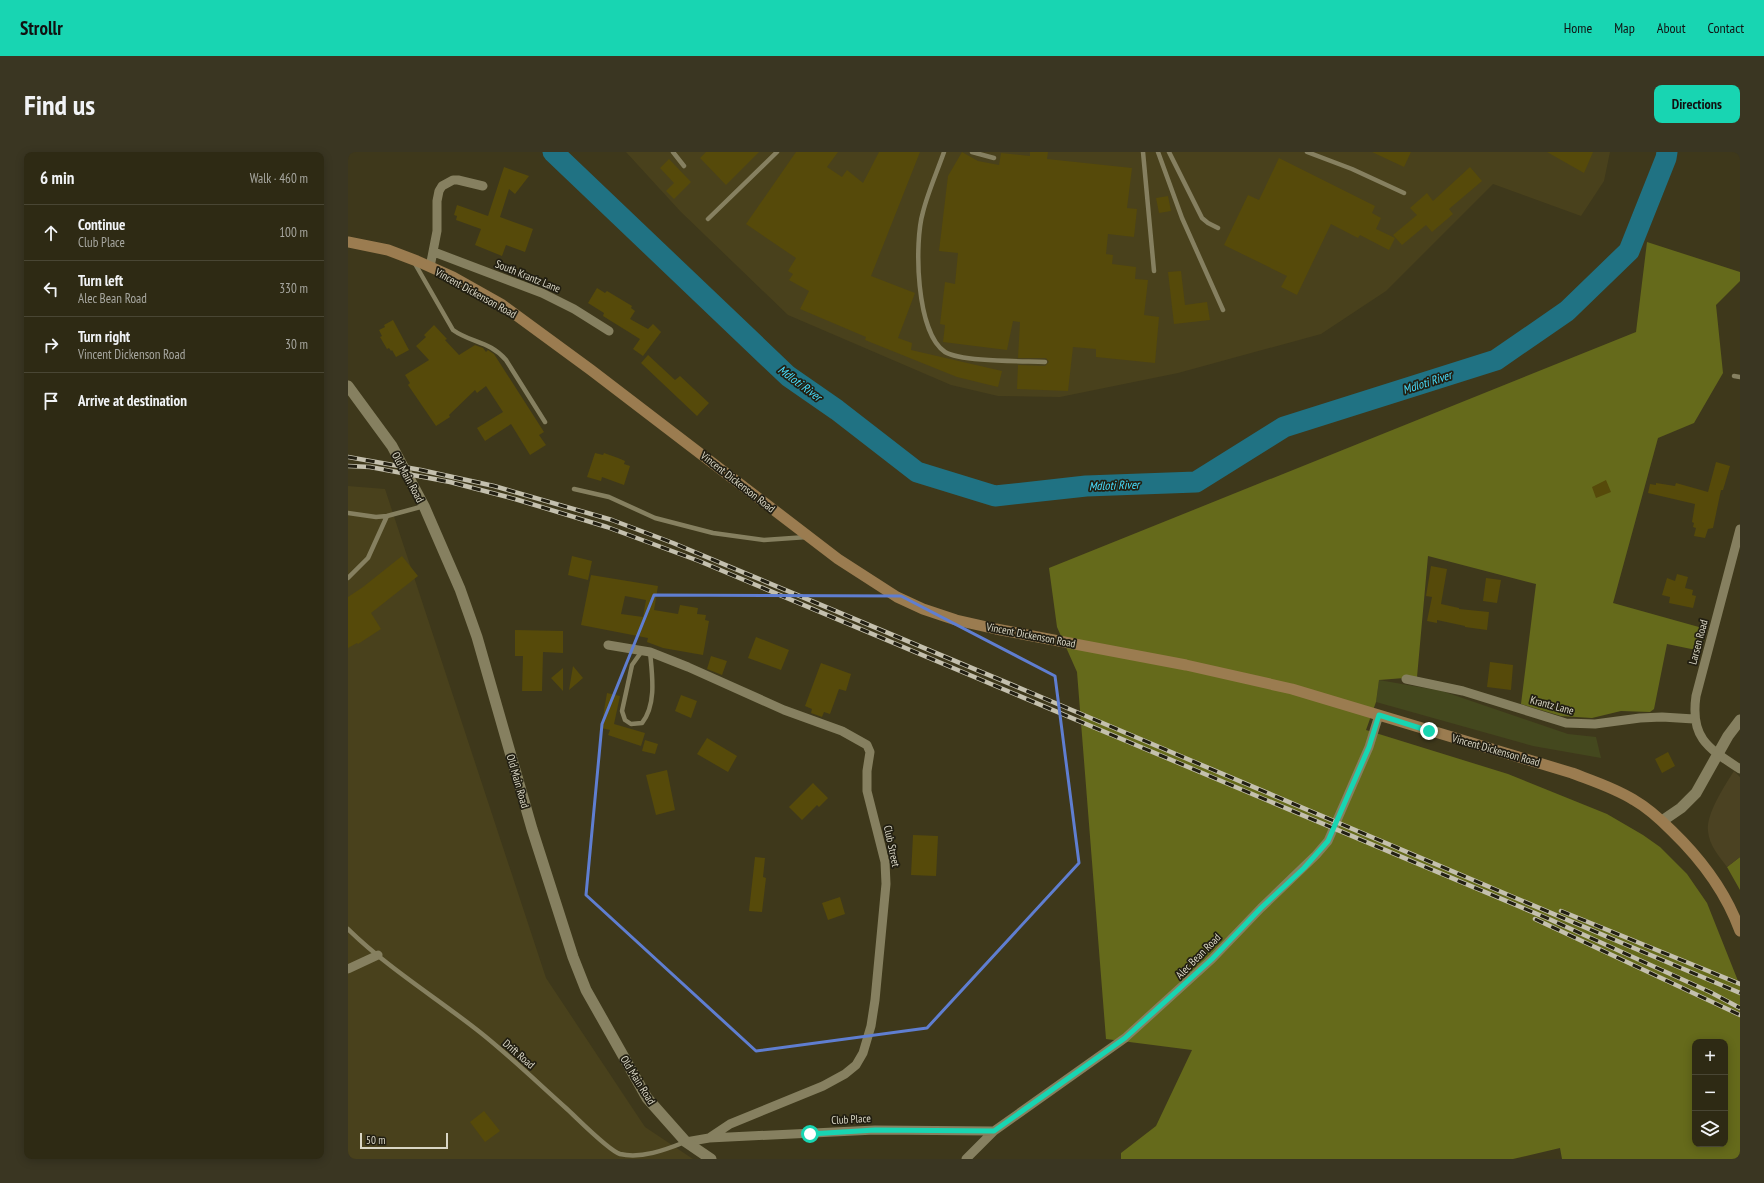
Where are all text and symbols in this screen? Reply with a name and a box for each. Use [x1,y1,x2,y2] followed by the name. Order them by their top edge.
[20,16,63,40] text: Strollr
[1564,19,1592,37] text: Home
[1614,19,1635,37] text: Map
[1657,19,1686,37] text: About
[1708,19,1744,37] text: Contact
[1654,85,1740,123] button: Directions
[24,86,95,123] text: Find us
[40,167,74,189] text: 6 min
[250,170,308,187] text: Walk · 460 m
[78,215,125,234] text: Continue
[40,222,62,244] icon: ahead
[279,224,308,241] text: 100 m
[78,234,125,251] text: Club Place
[493,257,563,296] street label: South Krantz Lane
[432,264,519,321] street label: Vincent Dickenson Road
[78,271,123,290] text: Turn left
[40,278,62,300] icon: left
[279,280,308,297] text: 330 m
[78,290,147,307] text: Alec Bean Road
[78,327,130,346] text: Turn right
[40,334,62,356] icon: right
[285,336,308,353] text: 30 m
[78,346,185,363] text: Vincent Dickenson Road
[775,362,826,405] water label: Mdloti River
[1401,367,1455,397] water label: Mdloti River
[40,390,62,412] icon: arrive
[78,391,187,410] text: Arrive at destination
[697,448,778,516] street label: Vincent Dickenson Road
[389,449,427,505] street label: Old Main Road
[1088,477,1141,493] water label: Mdloti River
[1685,618,1711,666] street label: Larsen Road
[984,619,1077,651] street label: Vincent Dickenson Road
[1529,692,1576,718] street label: Krantz Lane
[1420,722,1438,740] route end
[1449,730,1542,769] street label: Vincent Dickenson Road
[504,752,532,810] street label: Old Main Road
[881,824,903,868] street label: Club Street
[1172,930,1224,982] street label: Alec Bean Road
[500,1036,538,1072] street label: Drift Road
[1692,1039,1728,1147] map controls
[1692,1039,1728,1075] button: +
[617,1053,659,1107] street label: Old Main Road
[1692,1075,1728,1111] button: −
[831,1111,872,1127] street label: Club Place
[1692,1111,1728,1147] button: layers
[801,1125,819,1143] route start
[360,1131,448,1150] scale bar
[366,1133,385,1147] text: 50 m

